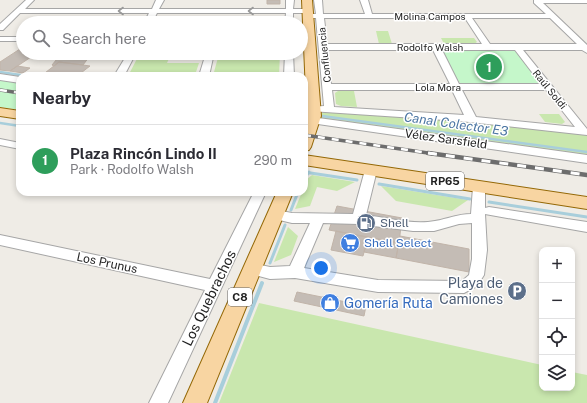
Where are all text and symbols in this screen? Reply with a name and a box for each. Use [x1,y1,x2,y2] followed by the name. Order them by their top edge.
[118,7,124,15] one-way arrow
[248,7,254,15] one-way arrow
[394,10,466,22] street label: Molina Campos
[16,16,308,60] search box
[30,27,52,49] icon: search
[315,27,333,83] street label: Confluencia
[62,30,146,47] text: Search here
[397,41,464,53] street label: Rodolfo Walsh
[476,52,502,82] pin: 1
[530,67,570,111] street label: Raúl Soldi
[415,81,461,93] street label: Lola Mora
[32,88,91,108] text: Nearby
[403,109,509,139] water label: Canal Colector E3
[404,126,488,152] street label: Vélez Sarsfield
[70,145,217,162] text: Plaza Rincón Lindo II
[42,153,48,168] text: 1
[254,153,292,168] text: 290 m
[70,162,194,177] text: Park · Rodolfo Walsh
[426,172,464,190] road number: RP65
[355,212,377,234] fuel station icon: Shell
[380,216,409,230] place label: Shell
[339,232,361,254] supermarket icon: Shell Select
[364,236,432,250] place label: Shell Select
[539,247,575,391] map controls
[539,247,575,283] button: +
[179,248,239,348] street label: Los Quebrachos
[75,250,139,276] street label: Los Prunus
[311,258,331,278] your location
[439,275,503,307] place label: Playa de Camiones
[506,280,528,302] parking icon: Playa de Camiones
[539,283,575,319] button: −
[228,288,252,306] road number: C8
[319,292,341,314] shop icon: Gomería Ruta
[344,295,433,311] place label: Gomería Ruta
[539,319,575,355] button: locate
[539,355,575,391] button: layers

